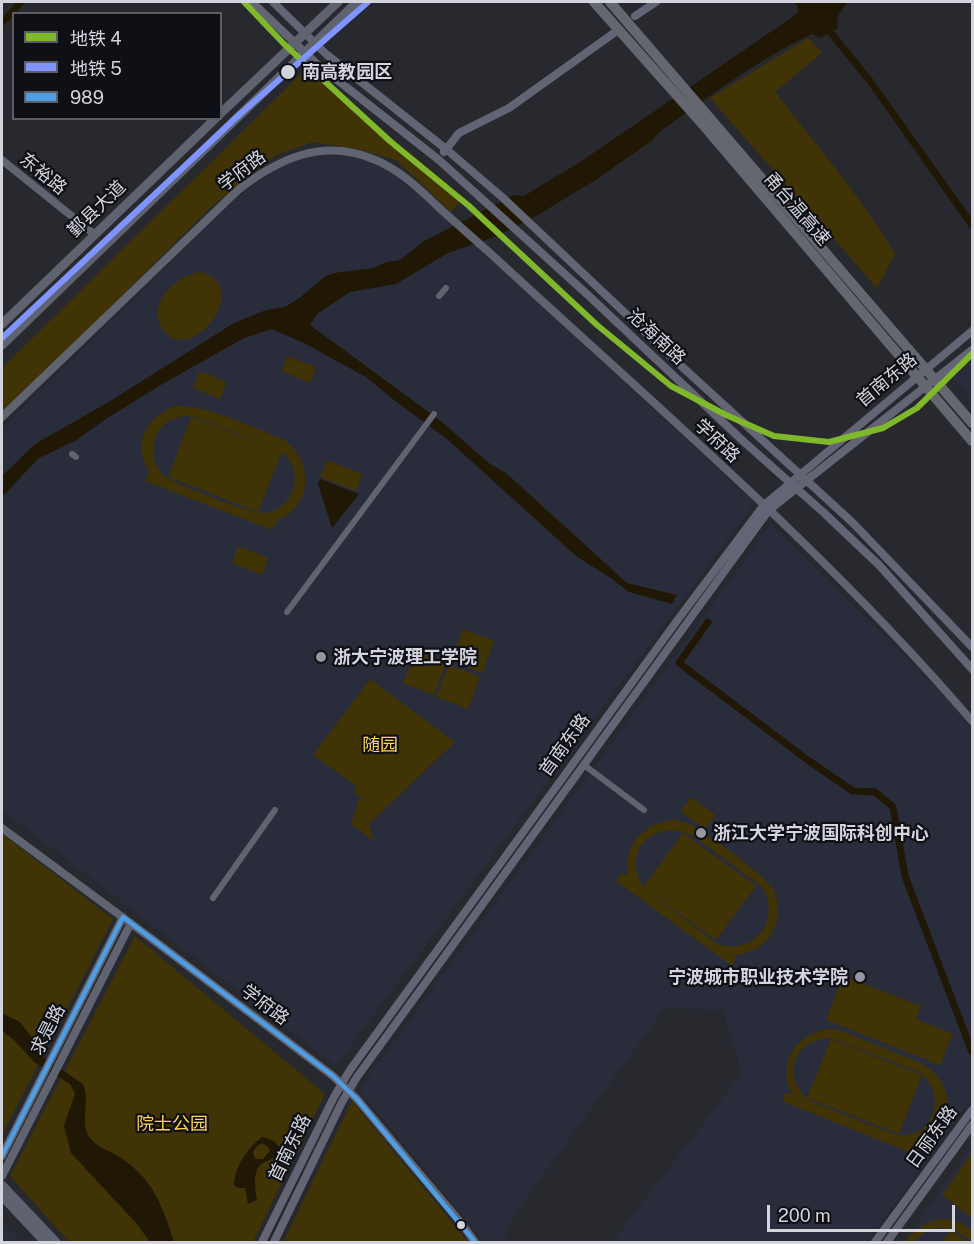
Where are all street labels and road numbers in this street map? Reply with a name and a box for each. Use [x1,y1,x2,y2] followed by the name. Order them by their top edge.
[214,146,270,196] street label: 学府路
[15,149,71,199] street label: 东裕路
[759,168,835,250] street label: 甬台温高速
[64,176,130,242] street label: 鄞县大道
[622,305,690,369] street label: 沧海南路
[852,349,922,411] street label: 首南东路
[690,415,744,467] street label: 学府路
[535,710,595,780] street label: 首南东路
[237,980,293,1030] street label: 学府路
[26,1001,70,1059] street label: 求是路
[902,1102,962,1172] street label: 日丽东路
[265,1111,315,1185] street label: 首南东路

